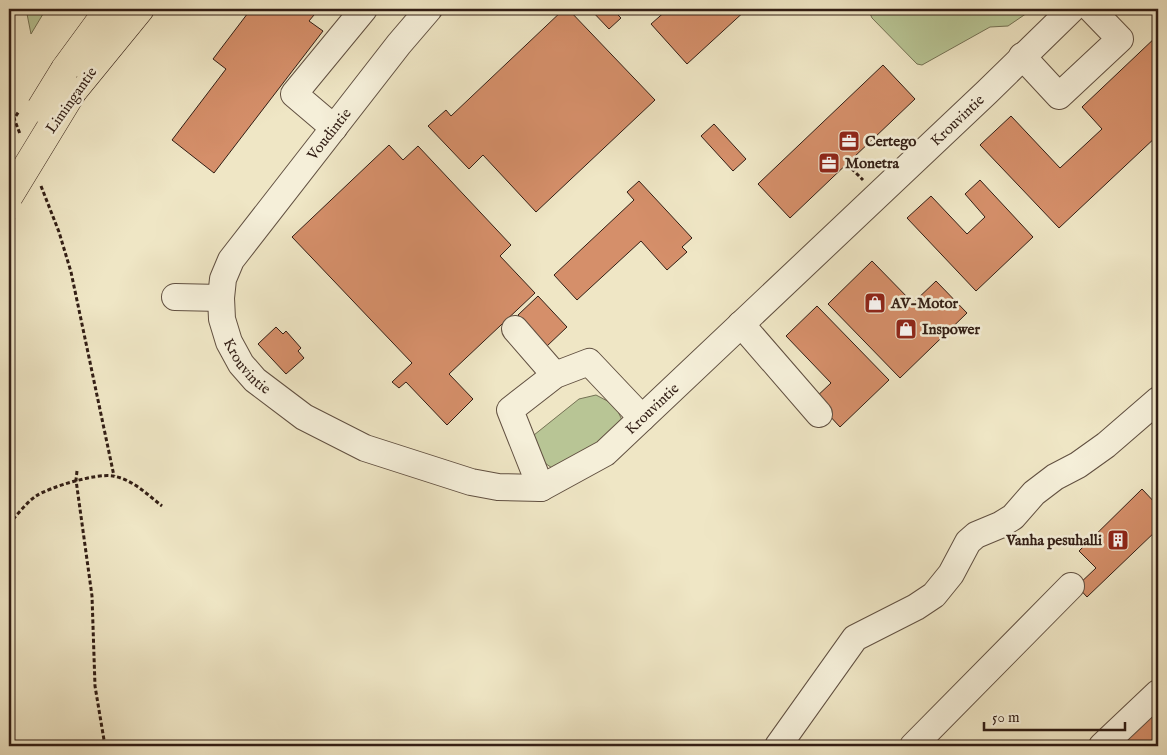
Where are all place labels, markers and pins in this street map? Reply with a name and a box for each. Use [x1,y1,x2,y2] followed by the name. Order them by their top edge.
[837,129,861,153] office icon: Certego
[865,132,916,151] place label: Certego
[817,151,841,175] office icon: Monetra
[845,154,900,173] place label: Monetra
[863,291,887,315] shop icon: AV-Motor
[890,294,958,313] place label: AV-Motor
[894,317,918,341] shop icon: Inspower
[922,320,980,339] place label: Inspower
[1106,528,1130,552] building icon: Vanha pesuhalli
[1005,531,1102,550] place label: Vanha pesuhalli

